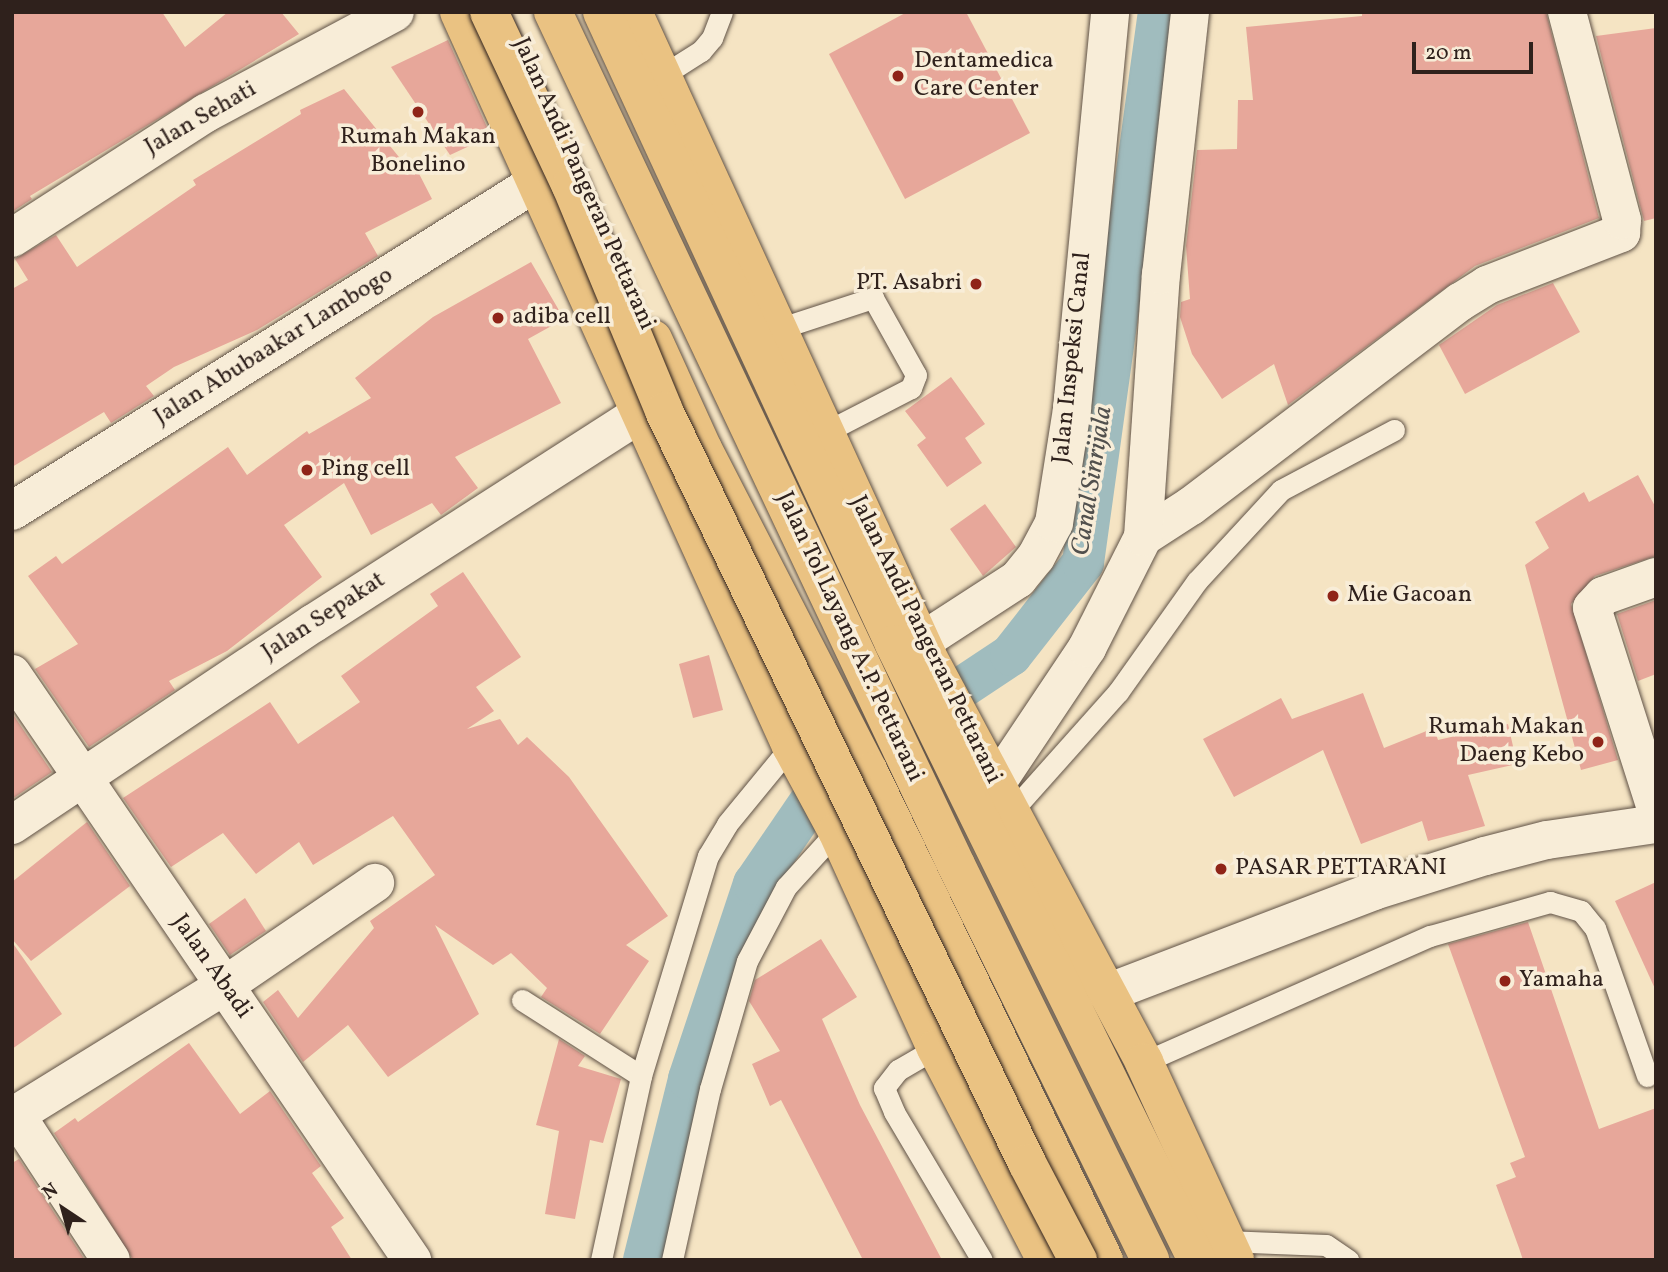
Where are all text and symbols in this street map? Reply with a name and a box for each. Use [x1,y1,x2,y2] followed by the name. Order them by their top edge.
[1416,28,1537,72] scale bar
[505,33,661,335] street label: Jalan Andi Pangeran Pettarani
[1425,39,1471,68] text: 20 m
[914,48,1054,104] place label: Dentamedica Care Center
[888,66,908,86] marker: Dentamedica Care Center
[140,75,262,163] street label: Jalan Sehati
[410,104,426,120] marker: Rumah Makan Bonelino
[340,124,496,180] place label: Rumah Makan Bonelino
[1048,251,1098,465] street label: Jalan Inspeksi Canal
[149,262,399,432] street label: Jalan Abubaakar Lambogo
[856,270,962,298] place label: PT. Asabri
[968,276,984,292] marker: PT. Asabri
[512,304,611,332] place label: adiba cell
[490,310,506,326] marker: adiba cell
[1066,404,1120,558] water label: Canal Sinrijala
[321,456,410,484] place label: Ping cell
[299,462,315,478] marker: Ping cell
[769,487,929,787] street label: Jalan Tol Layang A.P. Pettarani
[843,491,1007,789] street label: Jalan Andi Pangeran Pettarani
[257,566,391,668] street label: Jalan Sepakat
[1347,582,1472,610] place label: Mie Gacoan
[1325,588,1341,604] marker: Mie Gacoan
[1428,714,1584,770] place label: Rumah Makan Daeng Kebo
[1590,734,1606,750] marker: Rumah Makan Daeng Kebo
[1235,855,1447,883] place label: PASAR PETTARANI
[1213,861,1229,877] marker: PASAR PETTARANI
[165,909,257,1025] street label: Jalan Abadi
[1519,967,1604,995] place label: Yamaha
[1497,973,1513,989] marker: Yamaha
[28,1174,98,1244] north arrow
[37,1177,64,1207] text: N

